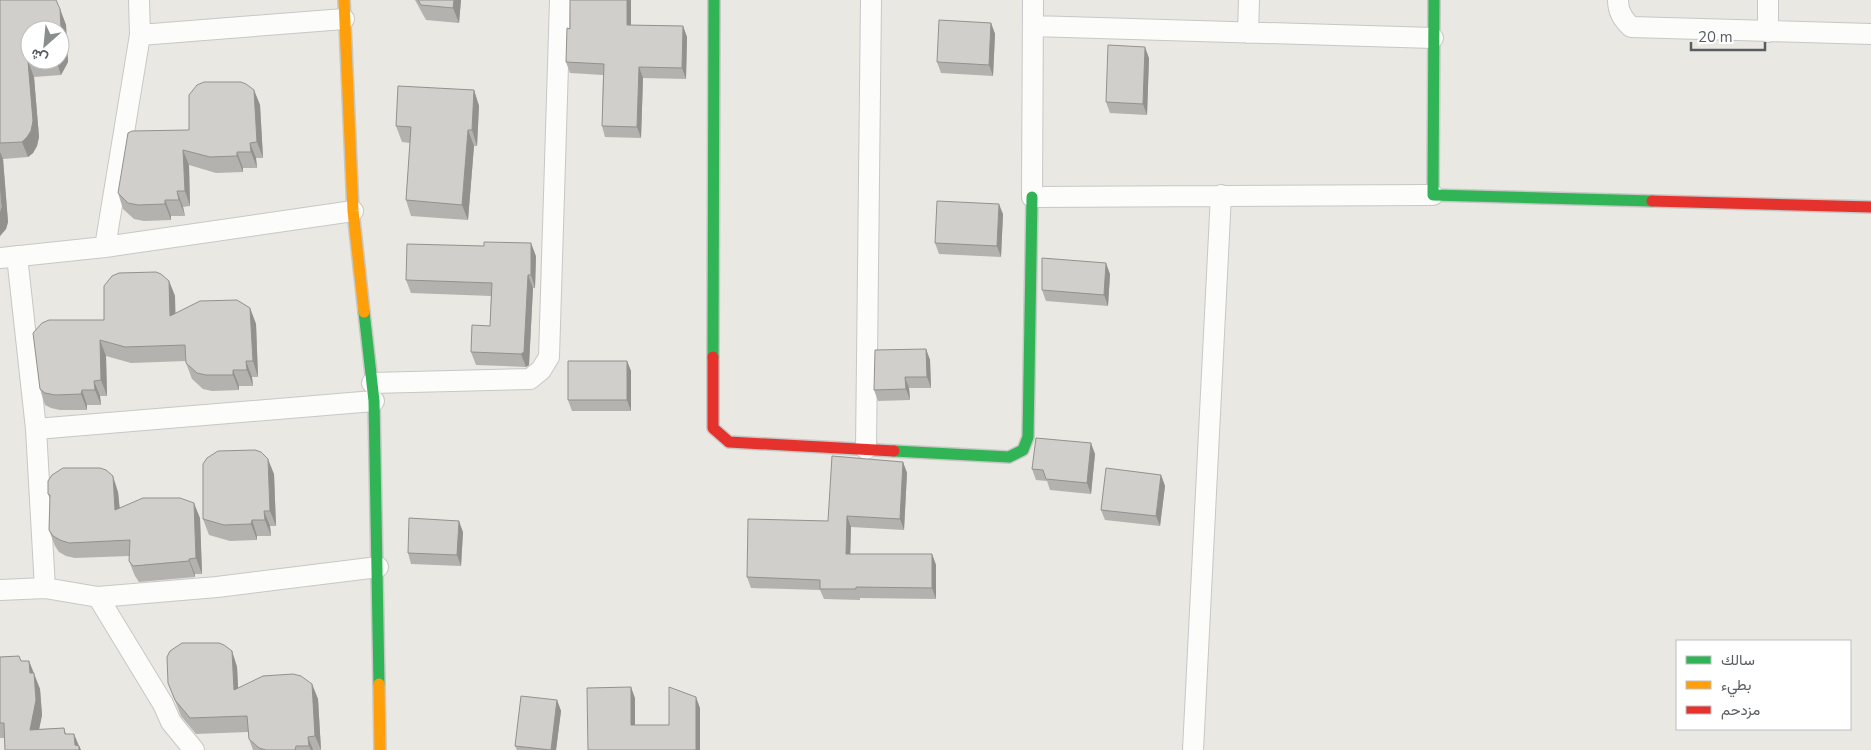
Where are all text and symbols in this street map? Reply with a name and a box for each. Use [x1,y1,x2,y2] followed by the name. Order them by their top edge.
[20,20,70,70] north arrow
[1691,20,1765,52] scale bar
[1698,27,1733,47] text: 20 m
[27,44,51,68] text: ش
[1676,640,1851,730] legend
[1721,650,1755,670] text: سالك
[1721,675,1751,698] text: بطيء
[1721,700,1760,720] text: مزدحم

